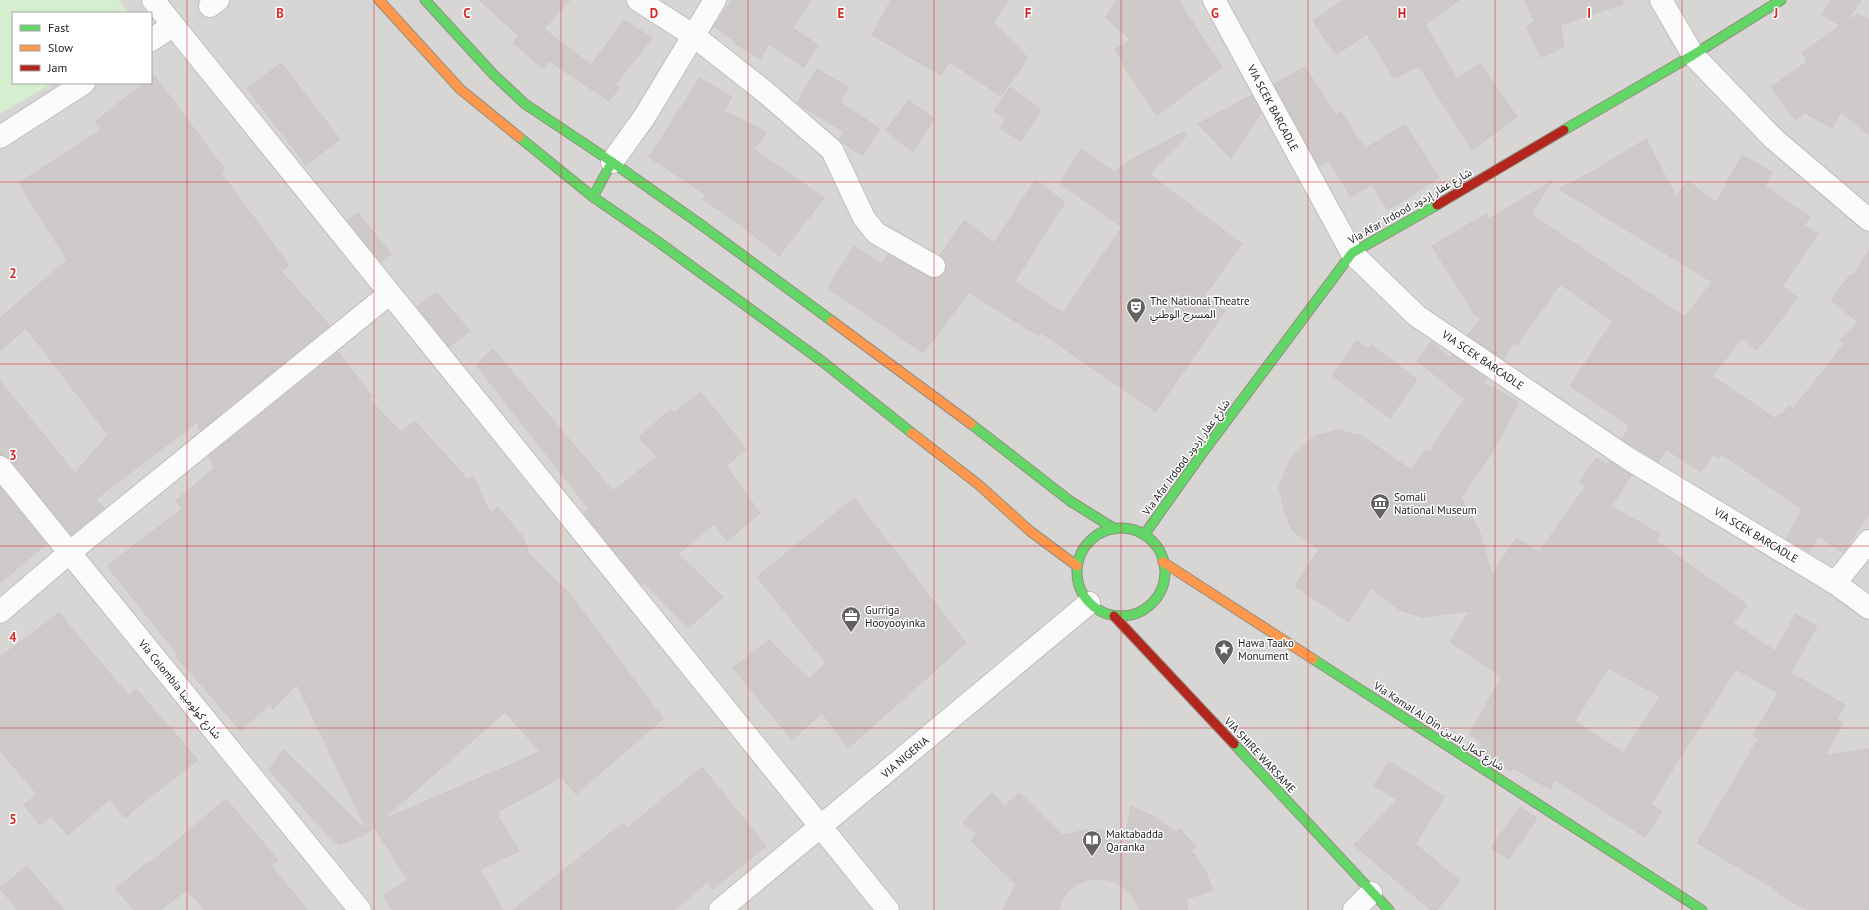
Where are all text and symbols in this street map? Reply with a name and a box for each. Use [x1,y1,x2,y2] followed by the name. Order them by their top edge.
[276,5,284,22] text: B
[463,5,471,22] text: C
[650,5,658,22] text: D
[838,5,845,22] text: E
[1025,5,1032,22] text: F
[1211,5,1219,22] text: G
[1398,5,1406,22] text: H
[1587,5,1591,22] text: I
[1773,5,1778,22] text: J
[12,12,152,84] legend
[48,20,69,35] text: Fast
[48,40,73,55] text: Slow
[47,60,67,75] text: Jam
[1244,62,1302,154] street label: VIA SCEK BARCADLE
[1345,165,1475,248] street label: Via Afar Irdood شارع عفار إردود
[9,265,17,282] text: 2
[1150,294,1250,324] place label: The National Theatre المسرح الوطني
[1125,296,1147,324] theatre icon: The National Theatre المسرح الوطني
[1439,327,1527,393] street label: VIA SCEK BARCADLE
[1139,396,1234,519] street label: Via Afar Irdood شارع عفار إردود
[9,447,17,464] text: 3
[1394,490,1477,517] place label: Somali National Museum
[1369,492,1391,520] museum icon: Somali National Museum
[1710,504,1801,566] street label: VIA SCEK BARCADLE
[865,603,926,630] place label: Gurriga Hooyooyinka
[840,605,862,633] office icon: Gurriga Hooyooyinka
[9,629,17,646] text: 4
[134,636,225,742] street label: Via Colombia شارع كولومبيا
[1238,636,1294,663] place label: Hawa Taako Monument
[1213,638,1235,666] place icon: Hawa Taako Monument
[1370,678,1507,775] street label: Via Kamal Al Din شارع كمال الدين
[1221,713,1299,796] street label: VIA SHIRE WARSAME
[878,733,932,782] street label: VIA NIGERIA
[9,811,17,828] text: 5
[1106,827,1163,854] place label: Maktabadda Qaranka
[1081,829,1103,857] library icon: Maktabadda Qaranka

